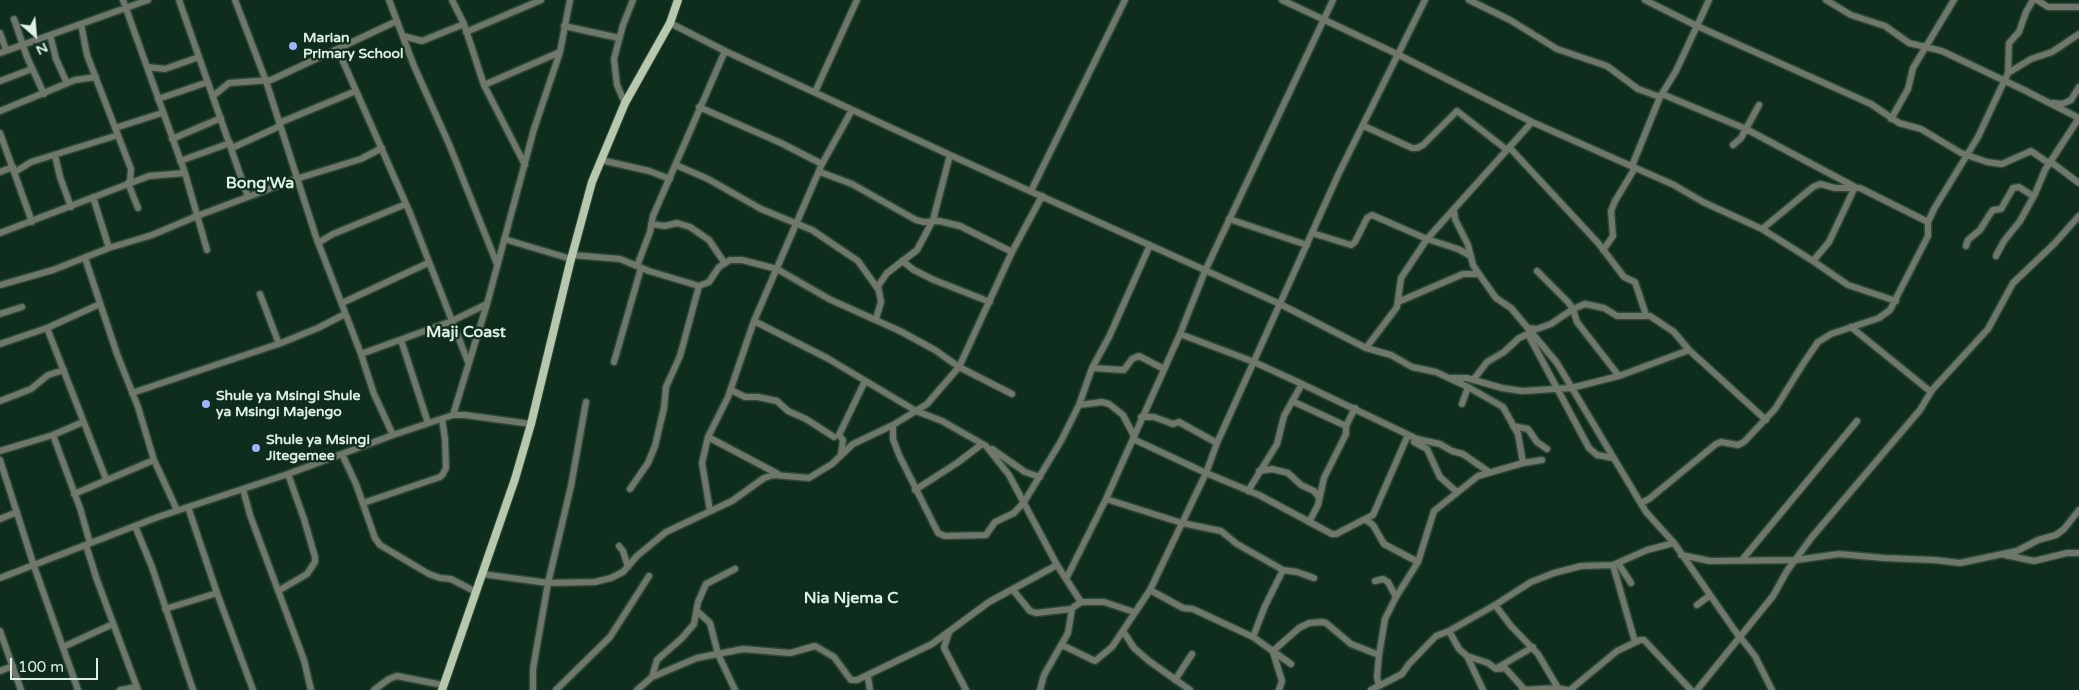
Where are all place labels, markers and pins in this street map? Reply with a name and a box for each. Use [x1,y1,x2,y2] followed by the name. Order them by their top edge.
[303,30,404,62] place label: Marian Primary School
[287,40,299,52] marker: Marian Primary School
[216,388,360,421] place label: Shule ya Msingi Shule ya Msingi Majengo
[200,398,212,410] marker: Shule ya Msingi Shule ya Msingi Majengo
[266,432,370,464] place label: Shule ya Msingi Jitegemee
[250,442,262,454] marker: Shule ya Msingi Jitegemee

